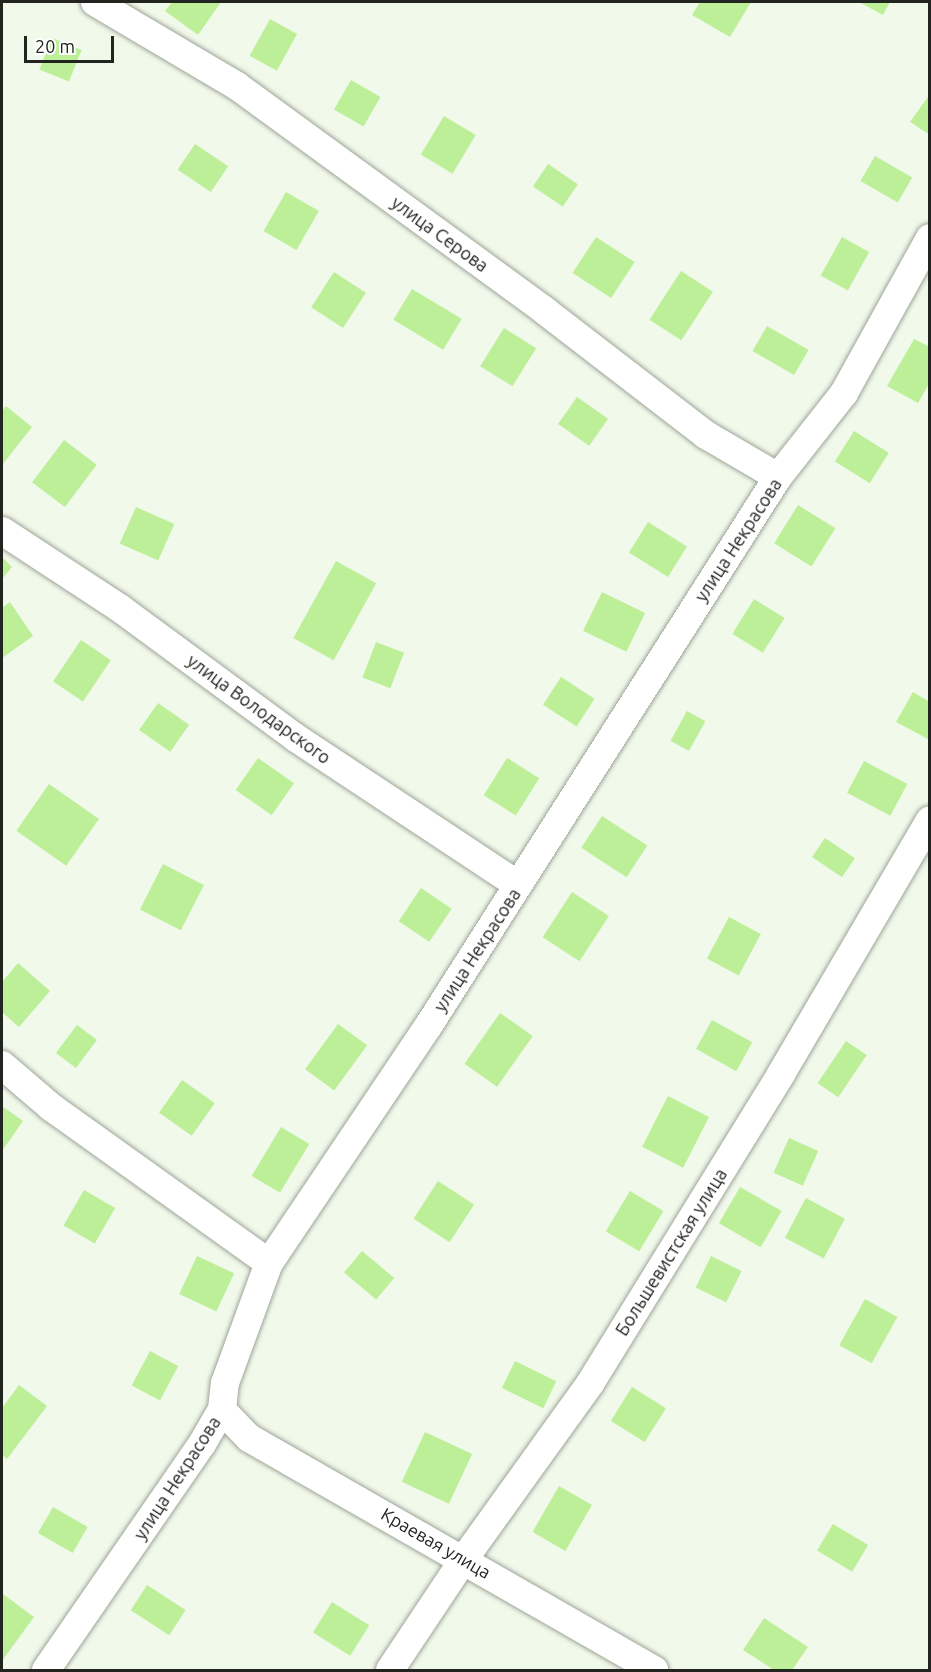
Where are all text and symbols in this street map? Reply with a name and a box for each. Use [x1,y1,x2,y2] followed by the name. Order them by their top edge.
[27,24,117,62] scale bar
[35,36,75,56] text: 20 m
[387,192,493,276] street label: улица Серова
[690,474,786,606] street label: улица Некрасова
[183,650,335,768] street label: улица Володарского
[429,884,525,1016] street label: улица Некрасова
[611,1164,731,1340] street label: Большевистская улица
[129,1412,225,1544] street label: улица Некрасова
[377,1503,495,1583] street label: Краевая улица

